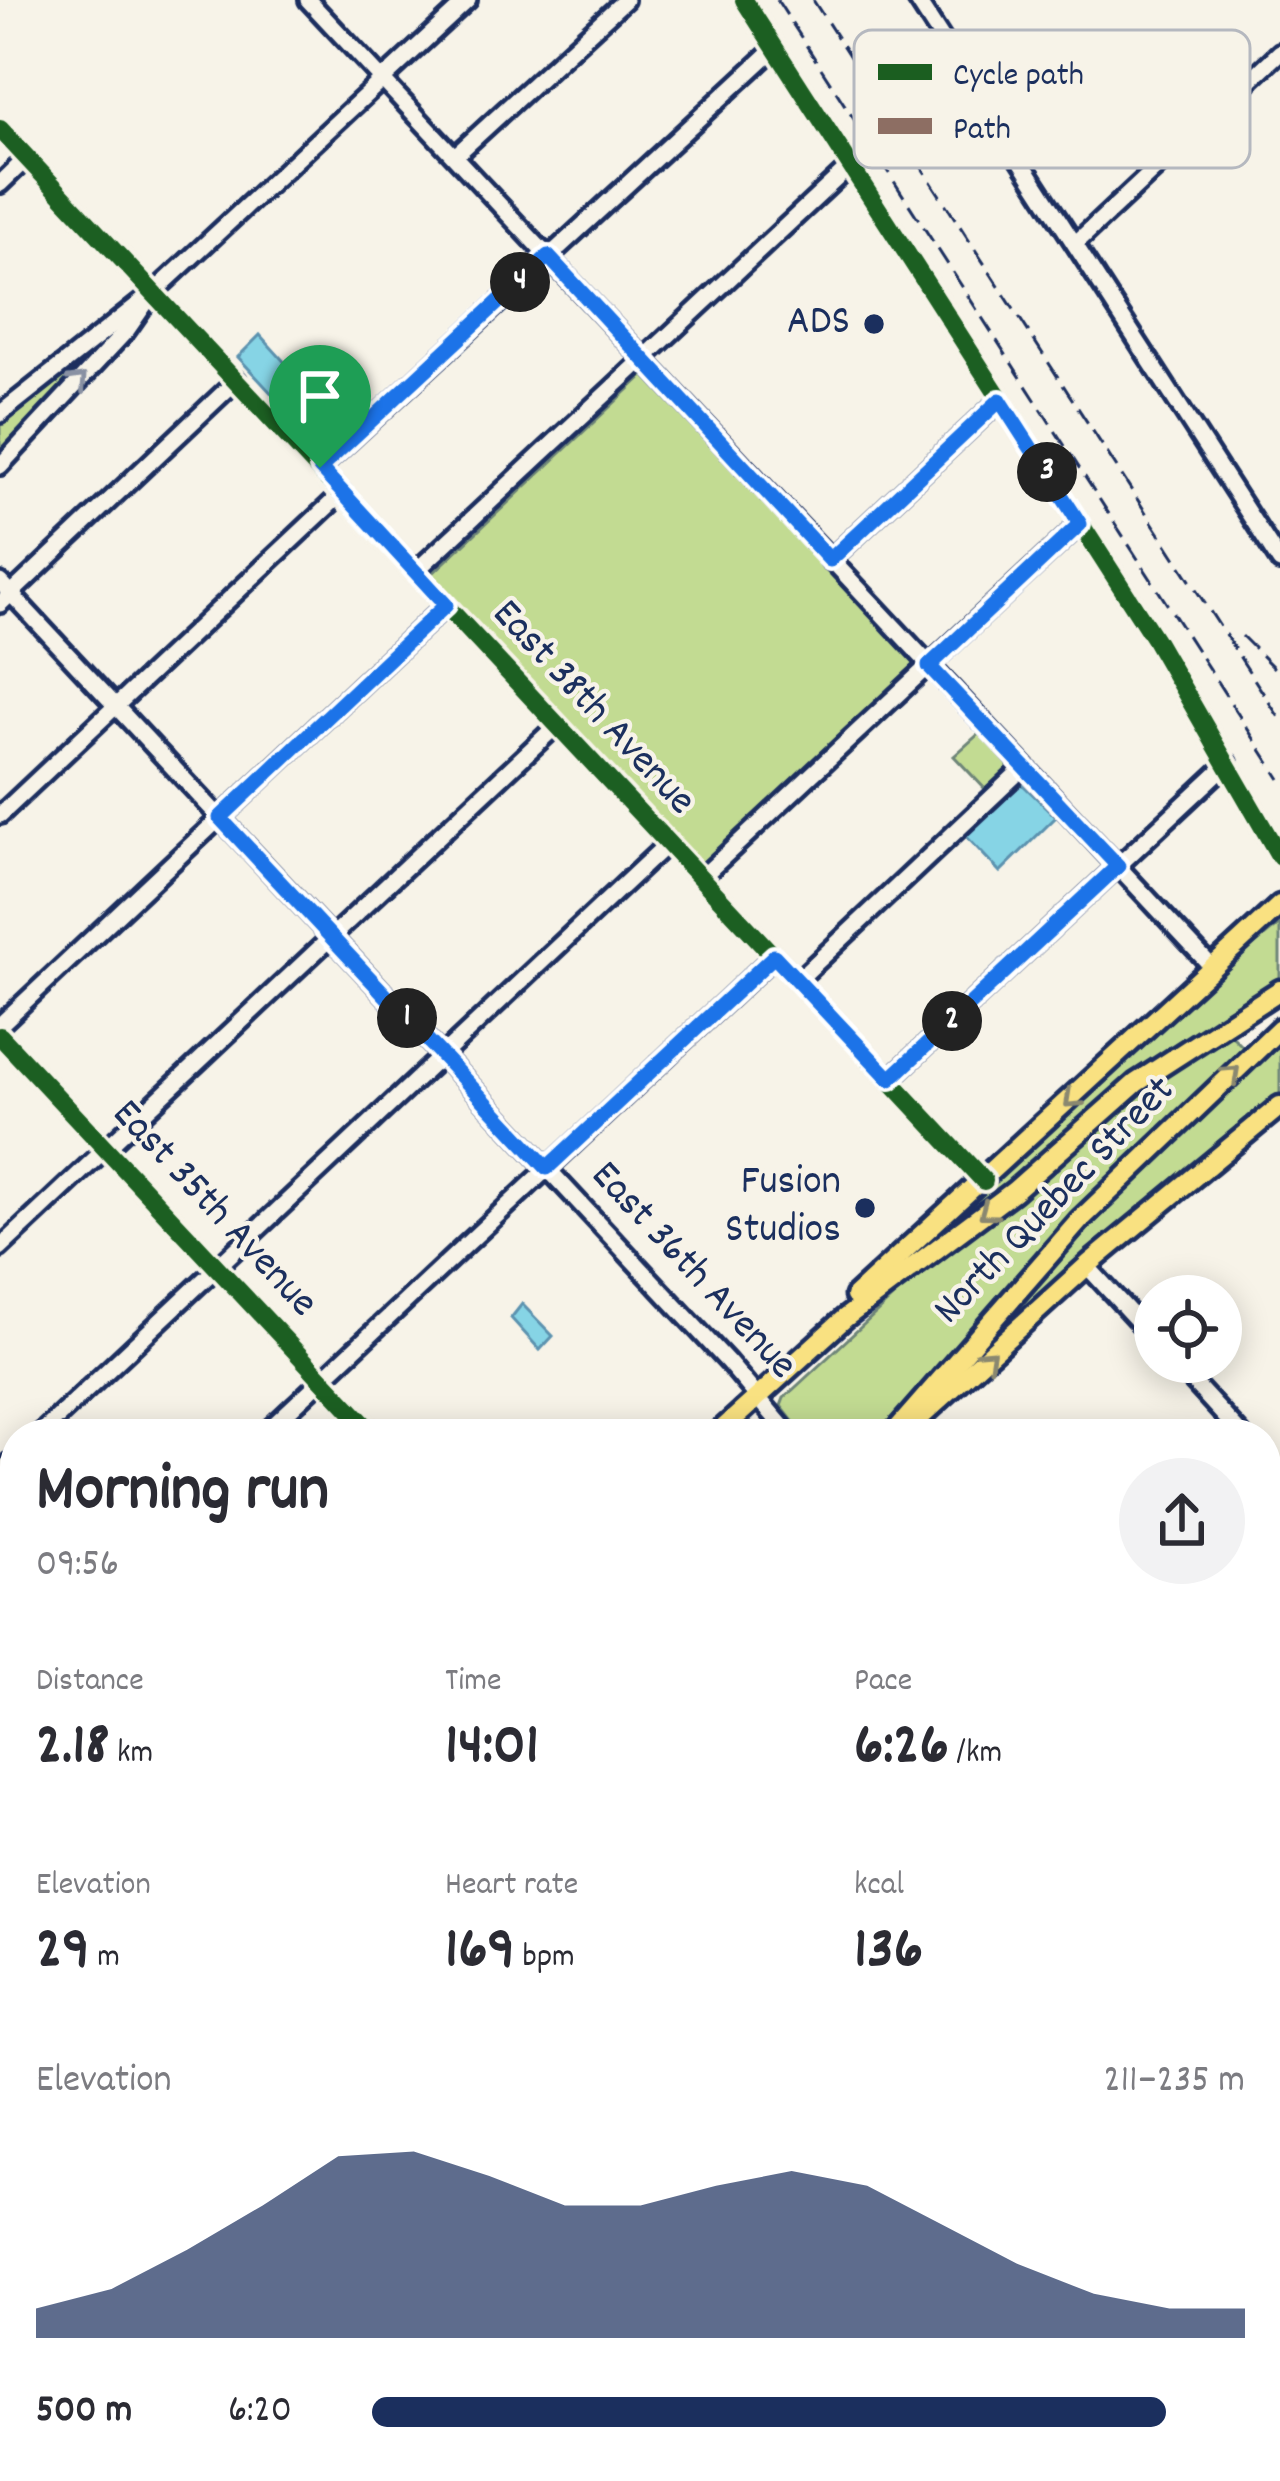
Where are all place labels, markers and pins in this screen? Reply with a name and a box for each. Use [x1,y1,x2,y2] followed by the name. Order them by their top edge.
[490,252,550,312] pin: 4
[787,294,850,354] place label: ADS
[861,311,887,337] marker: ADS
[269,345,371,468] pin
[1017,442,1077,502] pin: 3
[377,988,437,1048] pin: 1
[922,991,982,1051] pin: 2
[725,1154,841,1262] place label: Fusion Studios
[852,1195,878,1221] marker: Fusion Studios

